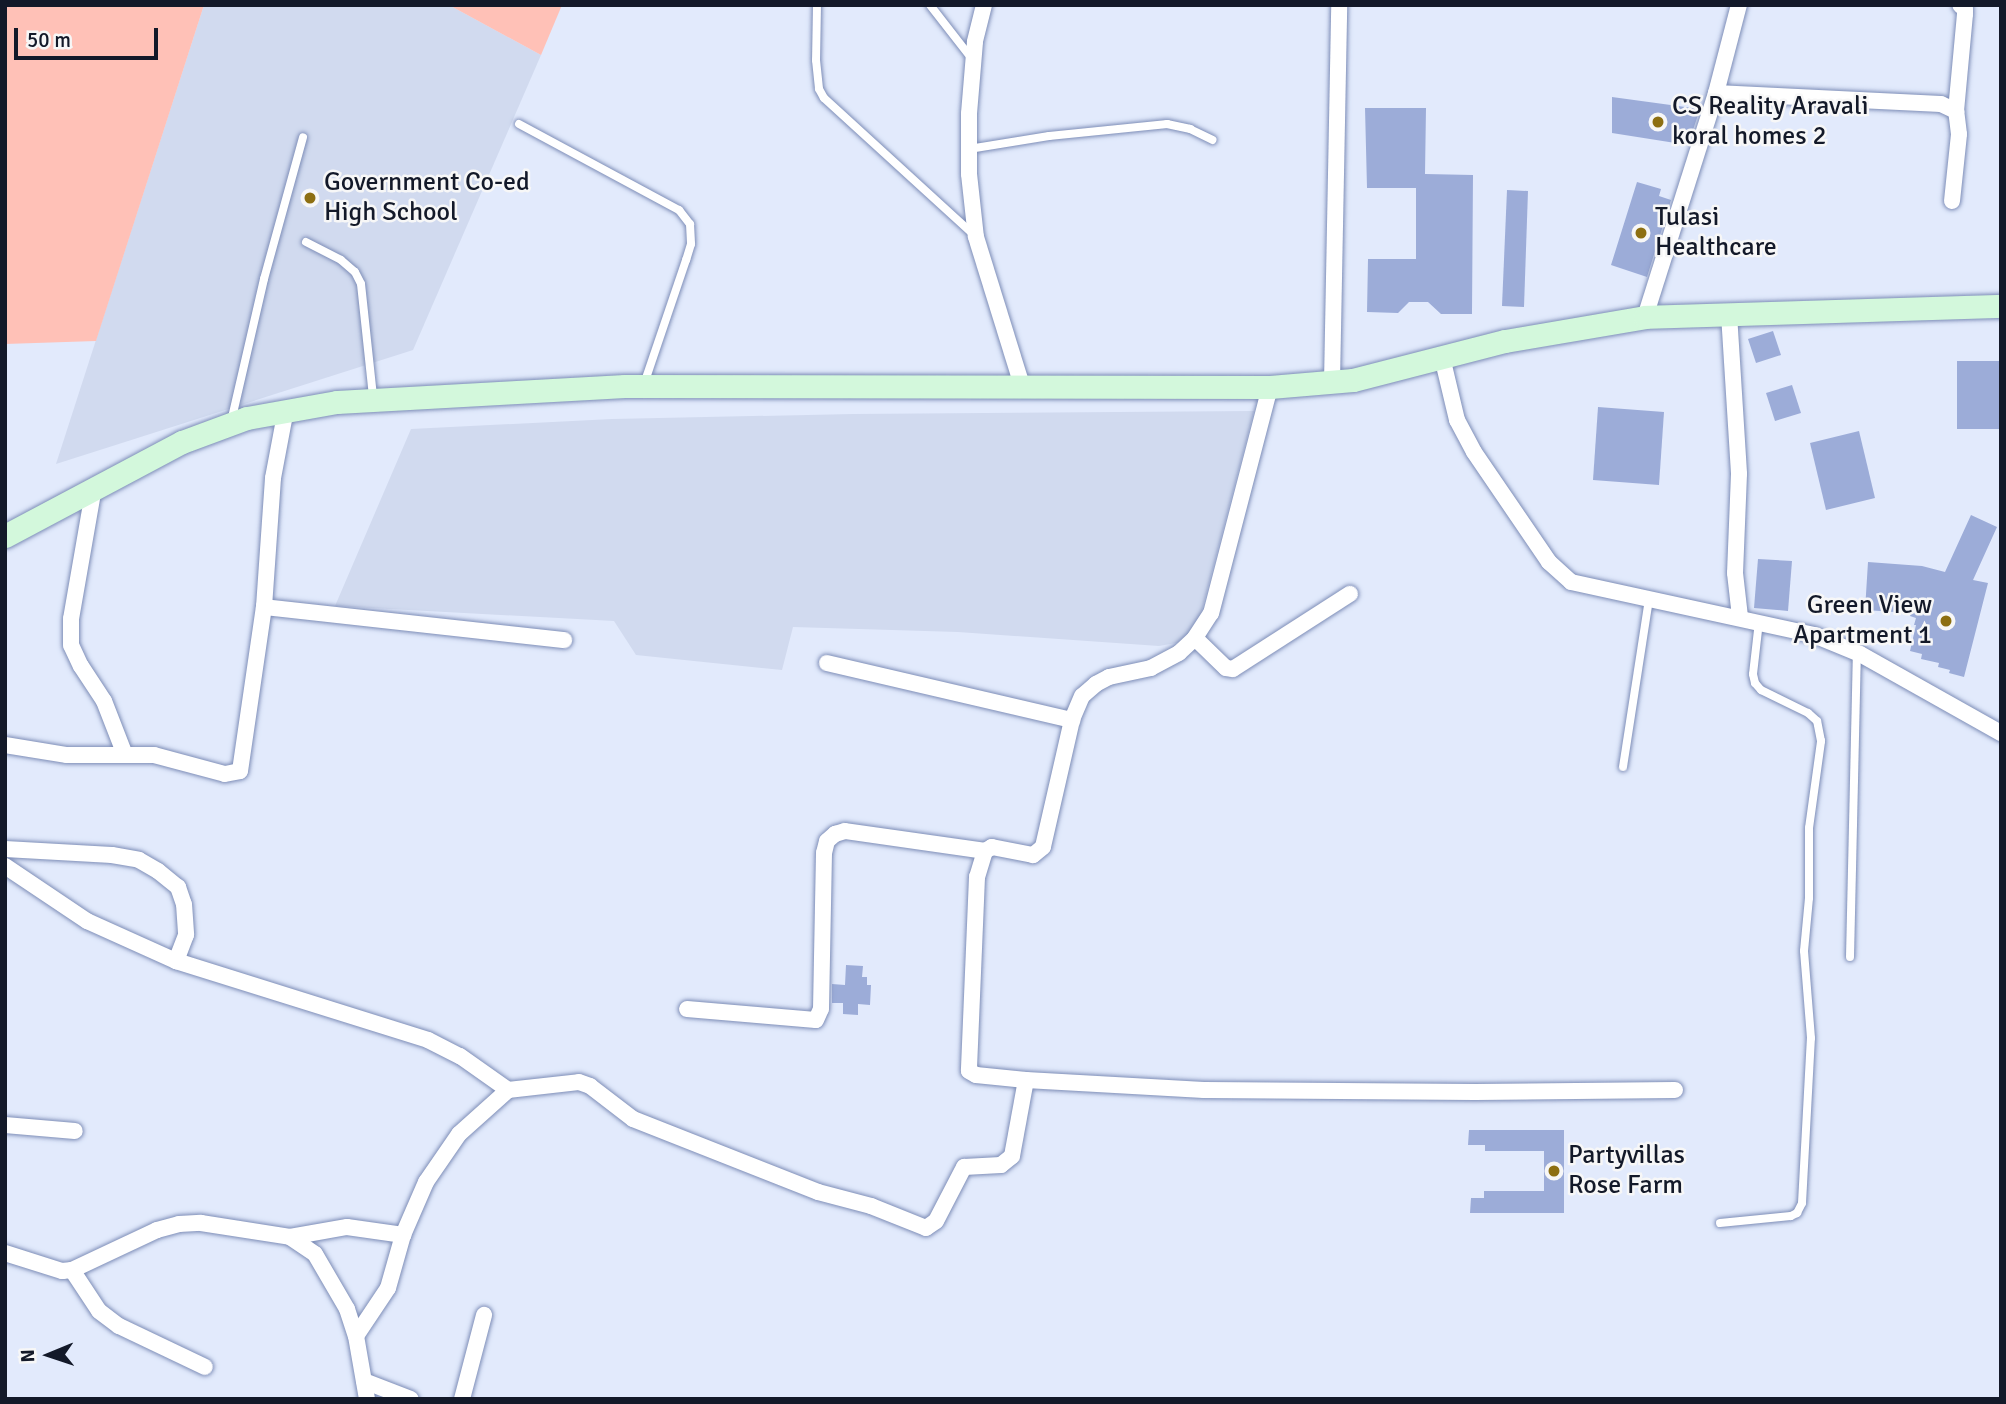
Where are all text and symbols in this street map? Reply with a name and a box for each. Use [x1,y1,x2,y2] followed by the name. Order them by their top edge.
[18,14,161,58] scale bar
[27,27,71,53] text: 50 m
[1672,91,1869,152] place label: CS Reality Aravali koral homes 2
[1650,114,1666,130] marker: CS Reality Aravali koral homes 2
[324,167,530,228] place label: Government Co-ed High School
[302,190,318,206] marker: Government Co-ed High School
[1655,202,1777,264] place label: Tulasi Healthcare
[1633,225,1649,241] marker: Tulasi Healthcare
[1793,590,1932,652] place label: Green View Apartment 1
[1938,613,1954,629] marker: Green View Apartment 1
[1568,1140,1685,1202] place label: Partyvillas Rose Farm
[1546,1163,1562,1179] marker: Partyvillas Rose Farm
[14,1320,84,1390] north arrow
[16,1349,40,1363] text: N

